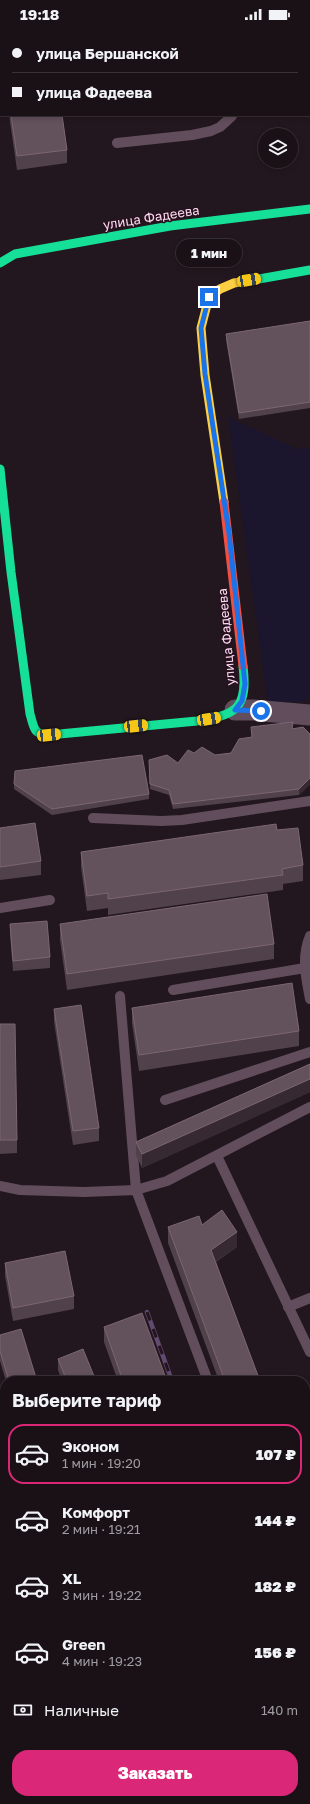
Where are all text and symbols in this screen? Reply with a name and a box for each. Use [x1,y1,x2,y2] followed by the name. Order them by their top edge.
[20,5,59,23] text: 19:18
[36,44,179,62] text: улица Бершанской
[36,83,152,101] text: улица Фадеева
[258,128,298,168] map controls
[258,128,298,168] button: layers
[102,201,200,233] street label: улица Фадеева
[176,239,242,267] callout: 1 мин
[191,245,227,261] text: 1 мин
[236,272,262,288] car
[200,288,218,306] route end
[214,588,238,686] street label: улица Фадеева
[252,702,270,720] route start
[196,711,222,727] car
[123,719,149,733] car
[36,728,62,742] car
[12,1389,161,1411] text: Выберите тариф
[14,1436,50,1472] icon: car
[62,1437,119,1455] text: Эконом
[256,1445,296,1463] text: 107 ₽
[62,1455,141,1471] text: 1 мин · 19:20
[14,1502,50,1538] icon: car
[62,1503,130,1521] text: Комфорт
[255,1511,296,1529] text: 144 ₽
[62,1521,140,1537] text: 2 мин · 19:21
[14,1568,50,1604] icon: car
[62,1569,81,1587] text: XL
[255,1577,296,1595] text: 182 ₽
[62,1587,142,1603] text: 3 мин · 19:22
[14,1634,50,1670] icon: car
[62,1635,105,1653] text: Green
[255,1643,296,1661] text: 156 ₽
[62,1653,142,1669] text: 4 мин · 19:23
[12,1699,34,1721] icon: cash
[44,1701,119,1719] text: Наличные
[261,1702,298,1718] text: 140 m
[12,1750,298,1796] button: Заказать

